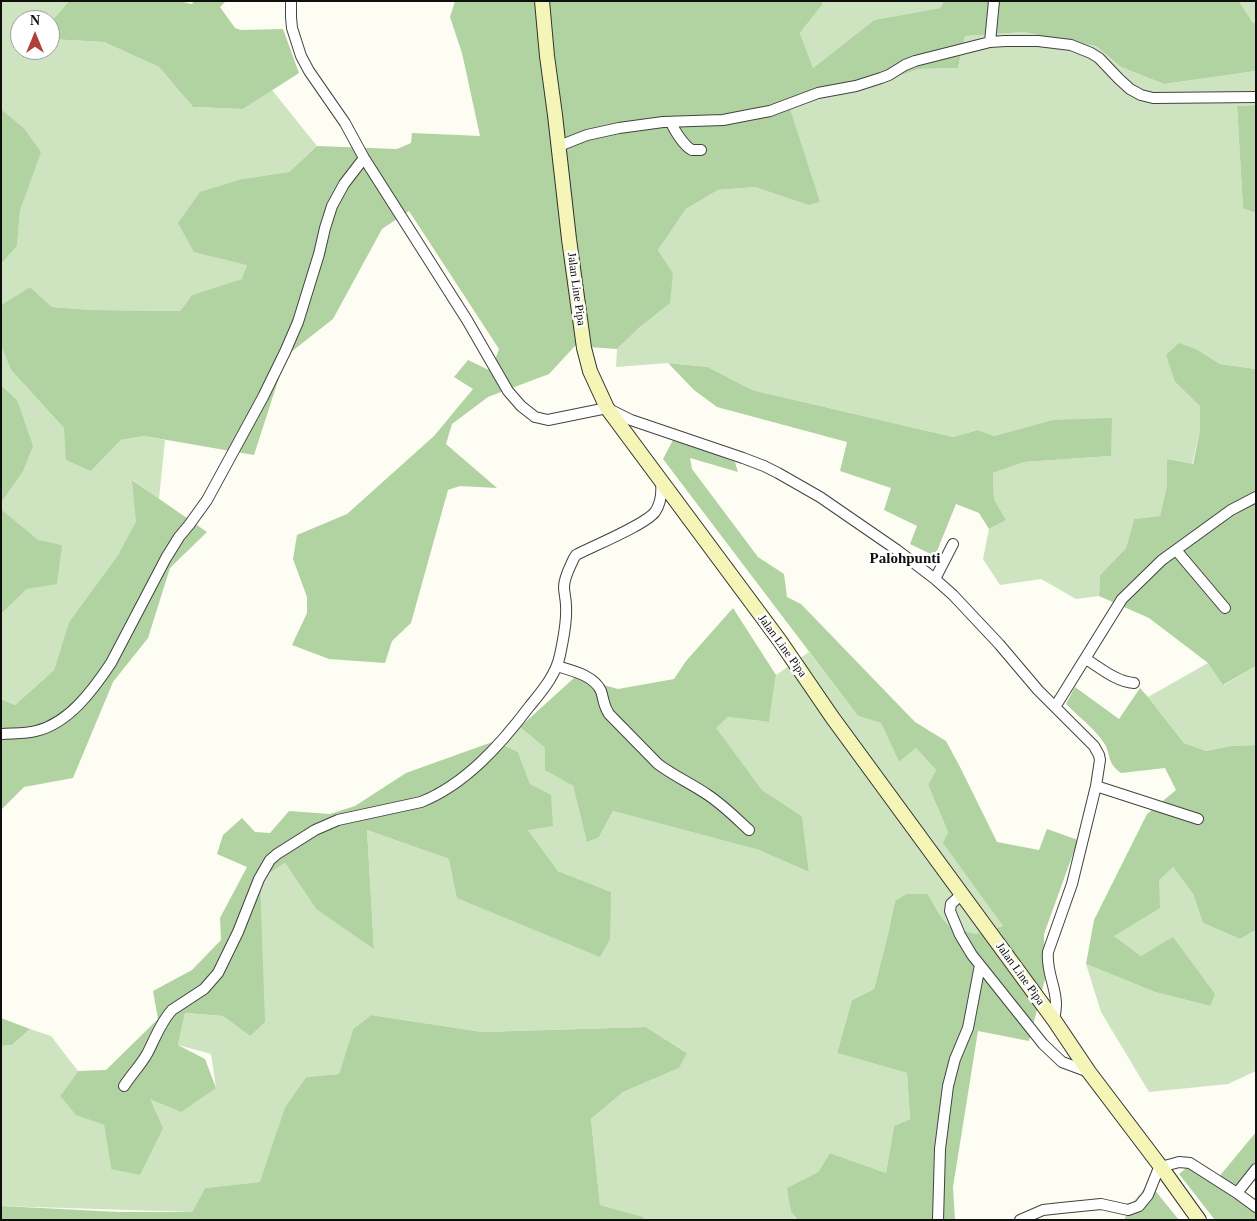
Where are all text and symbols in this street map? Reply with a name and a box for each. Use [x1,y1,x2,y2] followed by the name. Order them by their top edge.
[10,10,60,60] north arrow
[30,13,40,28] text: N
[564,251,588,327] street label: Jalan Line Pipa
[870,550,940,568] district label: Palohpunti
[754,612,810,680] street label: Jalan Line Pipa
[992,940,1048,1008] street label: Jalan Line Pipa

